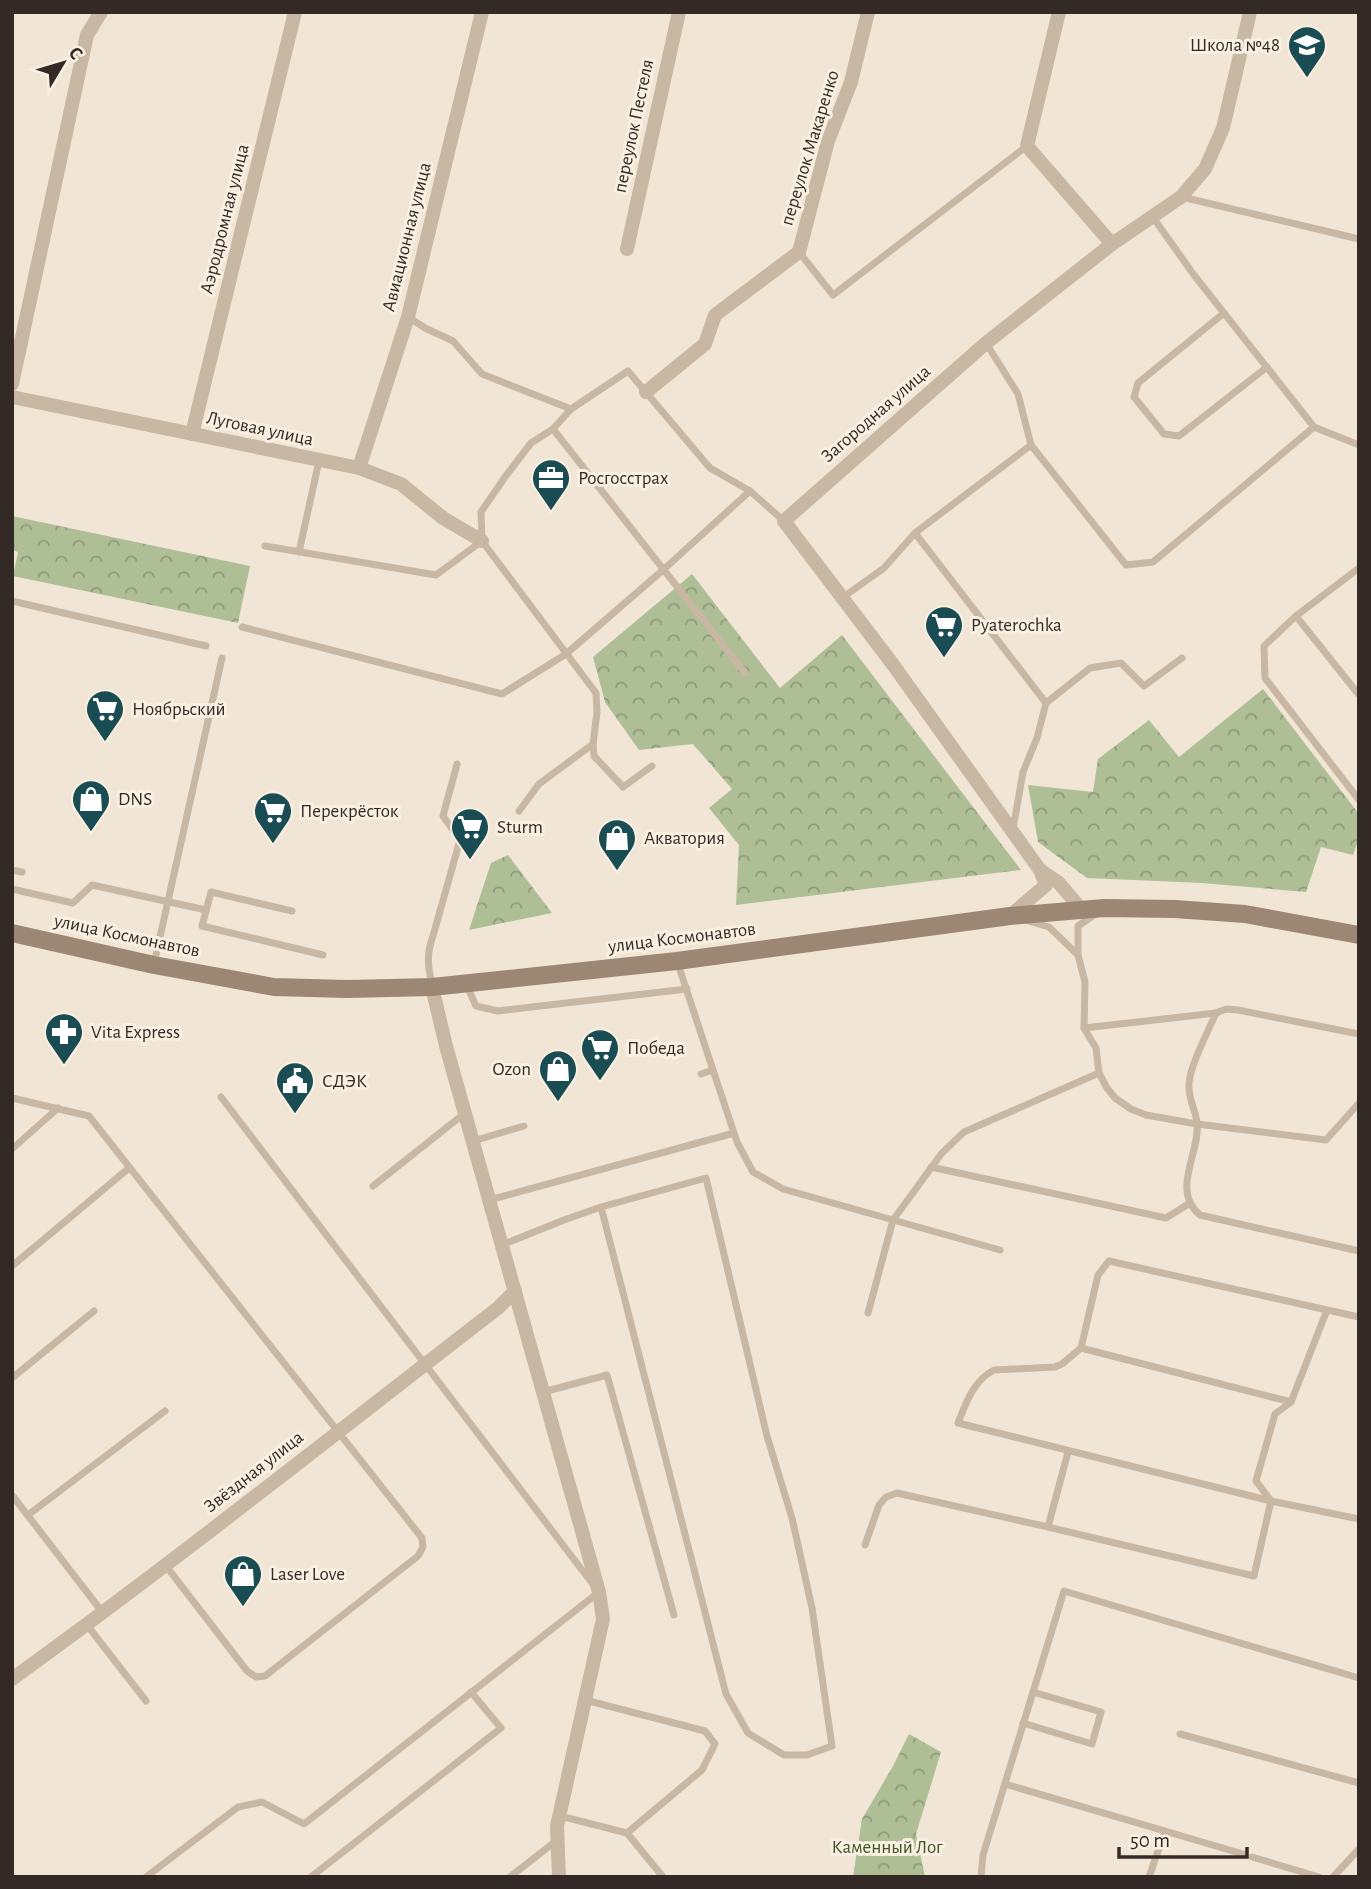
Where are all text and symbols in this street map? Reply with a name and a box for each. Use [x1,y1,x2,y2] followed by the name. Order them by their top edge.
[1286,24,1328,79] school or university icon: Школа №48
[28,28,98,98] north arrow
[1190,36,1280,55] place label: Школа №48
[64,43,86,63] text: С
[611,58,657,194] street label: переулок Пестеля
[777,68,843,228] street label: переулок Макаренко
[197,142,253,296] street label: Аэродромная улица
[379,160,435,314] street label: Авиационная улица
[818,362,934,466] street label: Загородная улица
[205,408,315,450] street label: Луговая улица
[530,457,572,512] office icon: Росгосстрах
[578,469,668,488] place label: Росгосстрах
[923,604,965,659] supermarket icon: Pyaterochka
[971,616,1062,635] place label: Pyaterochka
[84,688,126,743] supermarket icon: Ноябрьский
[132,700,226,719] place label: Ноябрьский
[70,778,112,833] shop icon: DNS
[118,790,152,809] place label: DNS
[252,790,294,845] supermarket icon: Перекрёсток
[300,802,399,821] place label: Перекрёсток
[449,806,491,861] supermarket icon: Sturm
[596,817,638,872] shop icon: Акватория
[497,818,543,837] place label: Sturm
[644,829,725,848] place label: Акватория
[52,911,202,961] street label: улица Космонавтов
[606,920,757,957] street label: улица Космонавтов
[43,1011,85,1066] pharmacy icon: Vita Express
[91,1023,180,1042] place label: Vita Express
[579,1027,621,1082] supermarket icon: Победа
[627,1039,685,1058] place label: Победа
[537,1048,579,1103] shop icon: Ozon
[274,1060,316,1115] public building icon: СДЭК
[492,1060,531,1079] place label: Ozon
[322,1072,367,1091] place label: СДЭК
[201,1427,307,1516] street label: Звёздная улица
[222,1553,264,1608] shop icon: Laser Love
[270,1565,345,1584] place label: Laser Love
[1119,1815,1247,1859] scale bar
[1130,1830,1170,1851] text: 50 m
[832,1838,943,1857] park label: Каменный Лог

